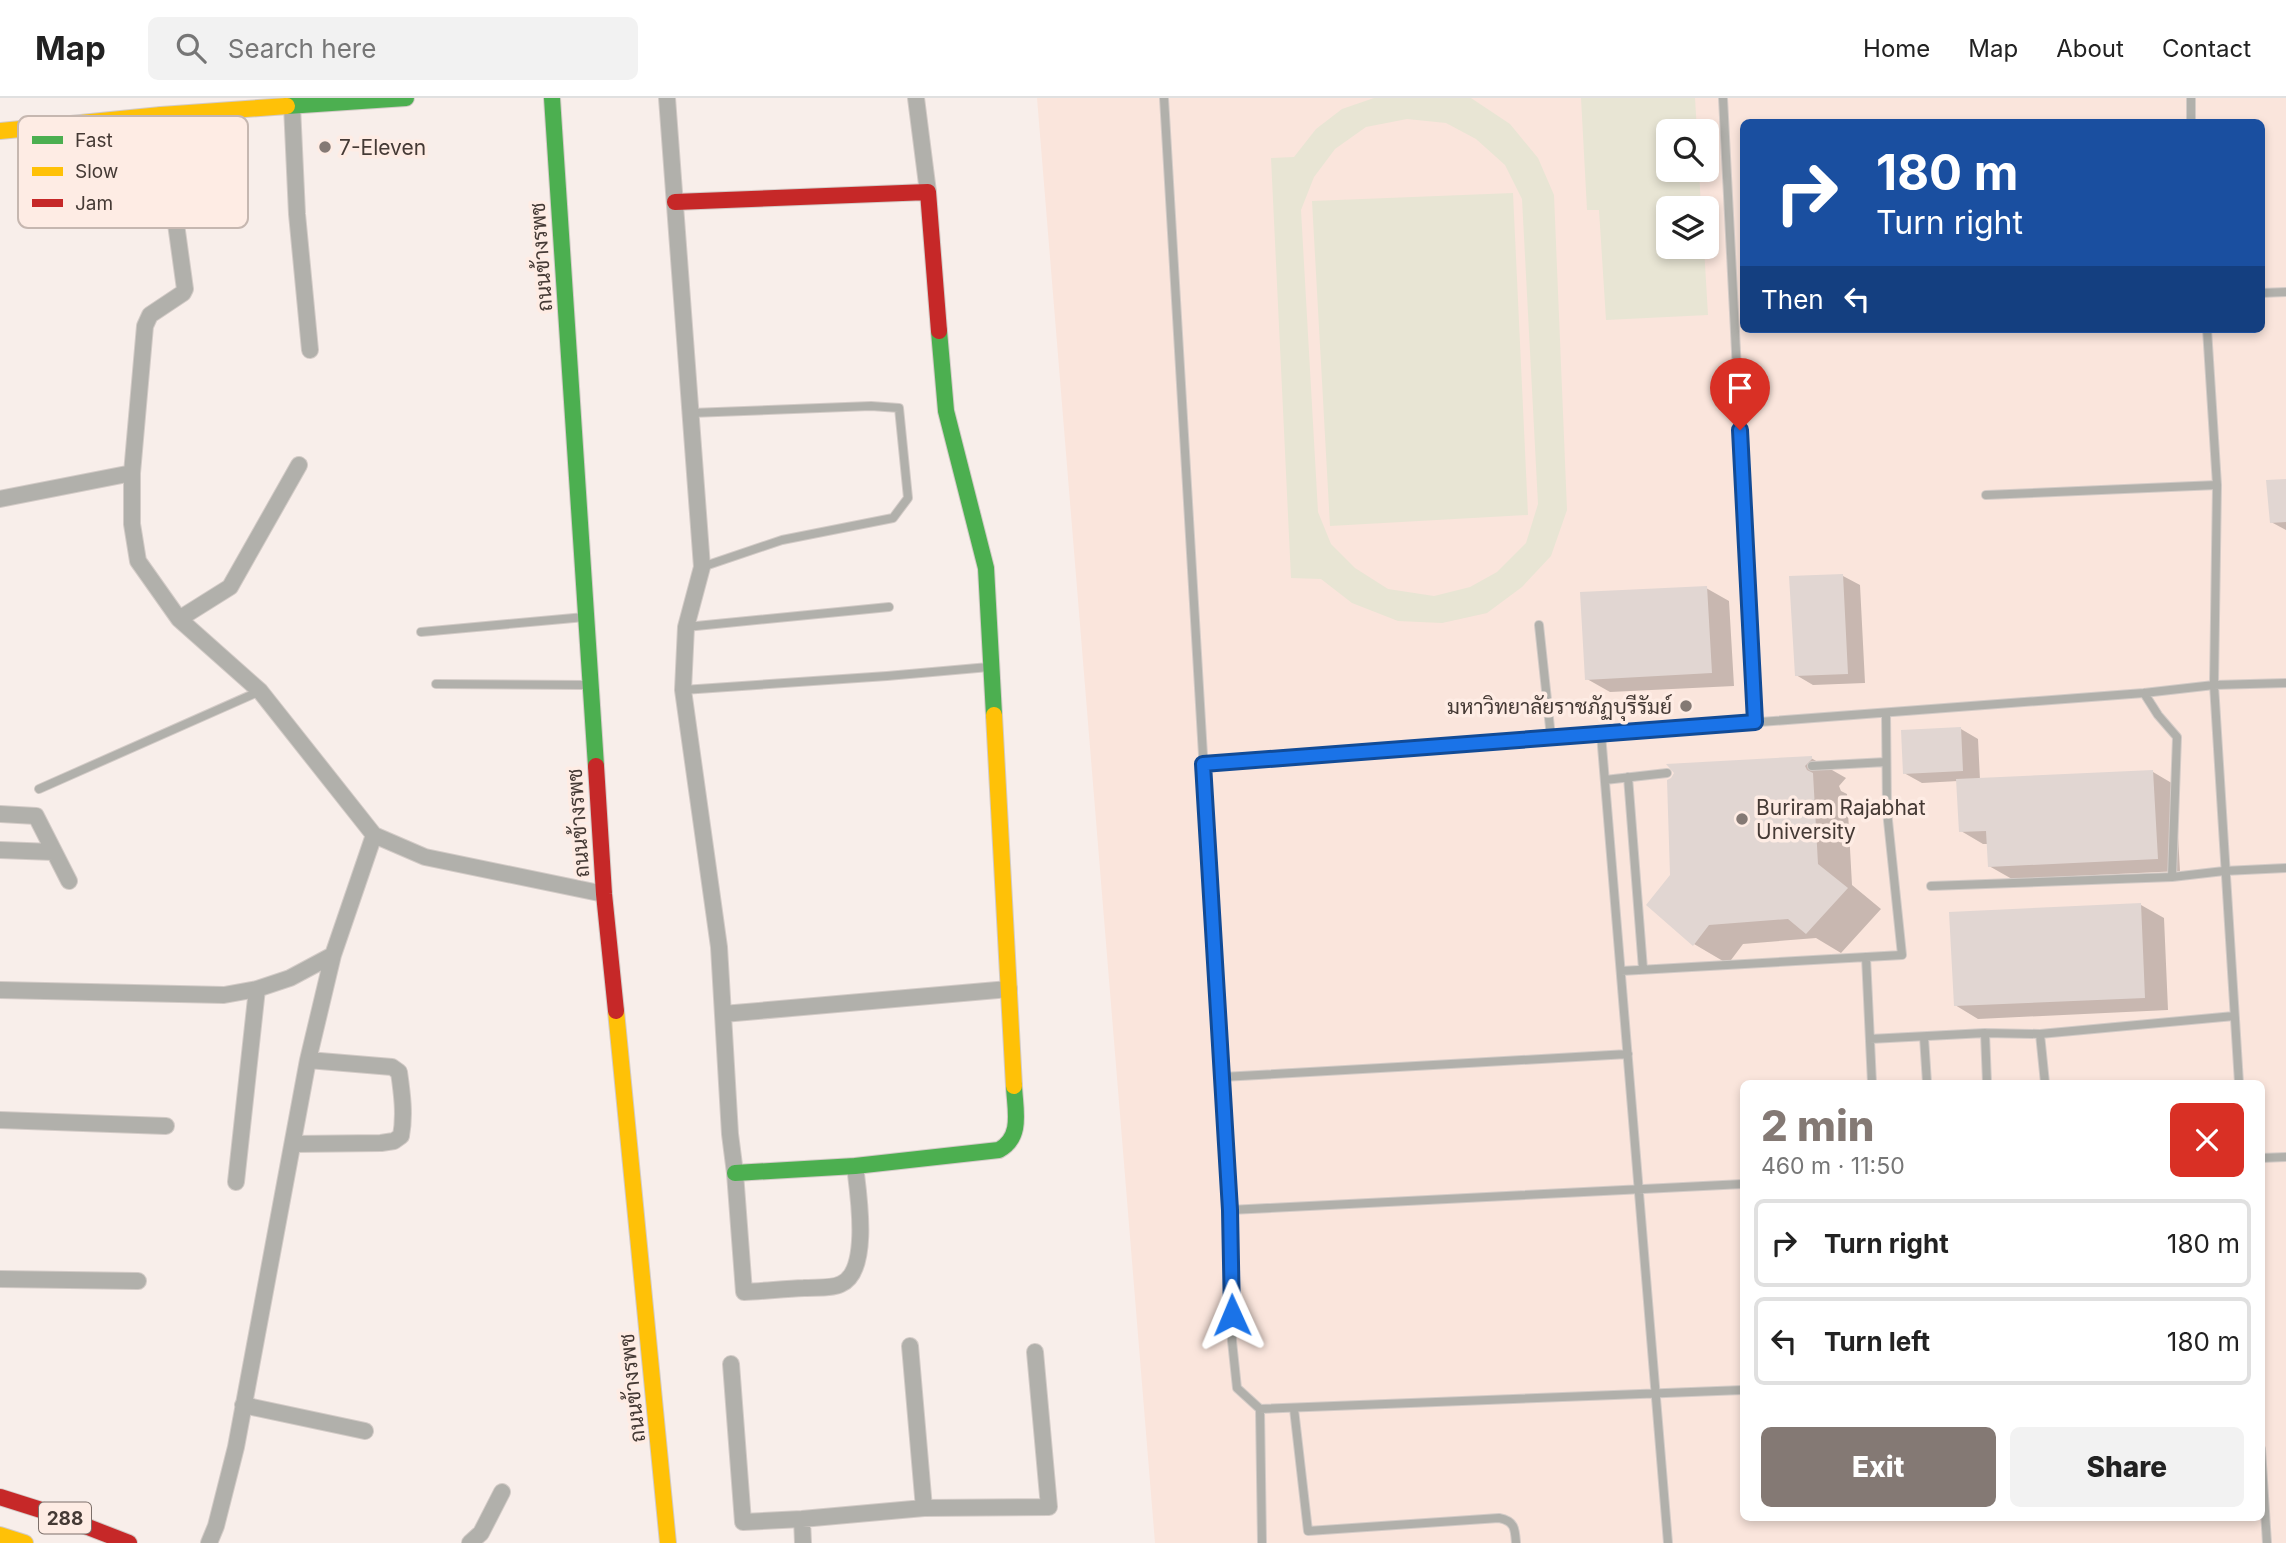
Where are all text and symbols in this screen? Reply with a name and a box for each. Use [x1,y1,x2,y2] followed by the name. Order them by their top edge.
[148,17,638,80] search box
[35,28,106,68] text: Map
[172,29,210,67] icon: search
[228,33,376,64] text: Search here
[1863,34,1930,63] text: Home
[1968,34,2018,63] text: Map
[2056,34,2124,63] text: About
[2162,34,2251,63] text: Contact
[18,116,248,228] legend
[1656,119,1719,259] map controls
[1656,119,1719,182] button: search
[75,129,113,152] text: Fast
[339,135,426,160] place label: 7-Eleven
[317,139,333,155] marker: 7-Eleven
[1876,143,2018,202] text: 180 m
[1761,147,1852,238] icon: right
[75,160,118,183] text: Slow
[75,192,113,215] text: Jam
[1656,196,1719,259] button: layers
[525,202,557,312] street label: ถนนข้างรพช
[1876,203,2023,242] text: Turn right
[1838,280,1876,318] icon: left
[1761,284,1824,315] text: Then
[1710,358,1770,430] pin
[1721,369,1759,407] icon: arrive
[1447,693,1672,721] place label: มหาวิทยาลัยราชภัฏบุรีรัมย์
[1678,698,1694,714] marker: มหาวิทยาลัยราชภัฏบุรีรัมย์
[562,768,594,878] street label: ถนนข้างรพช
[1756,795,1926,844] place label: Buriram Rajabhat University
[1734,811,1750,827] marker: Buriram Rajabhat University
[1761,1100,1875,1151] text: 2 min
[2170,1103,2244,1177] button: close
[1761,1152,1905,1180] text: 460 m · 11:50
[1765,1224,1803,1262] icon: right
[1824,1228,1949,1259] text: Turn right
[2167,1228,2240,1259] text: 180 m
[1195,1278,1269,1352] position arrow
[1765,1322,1803,1360] icon: left
[1824,1326,1930,1357] text: Turn left
[2167,1326,2240,1357] text: 180 m
[614,1332,650,1444] street label: ถนนข้างรพช
[1761,1427,1996,1507] button: Exit
[2010,1427,2244,1507] button: Share
[39,1502,91,1534] road number: 288

